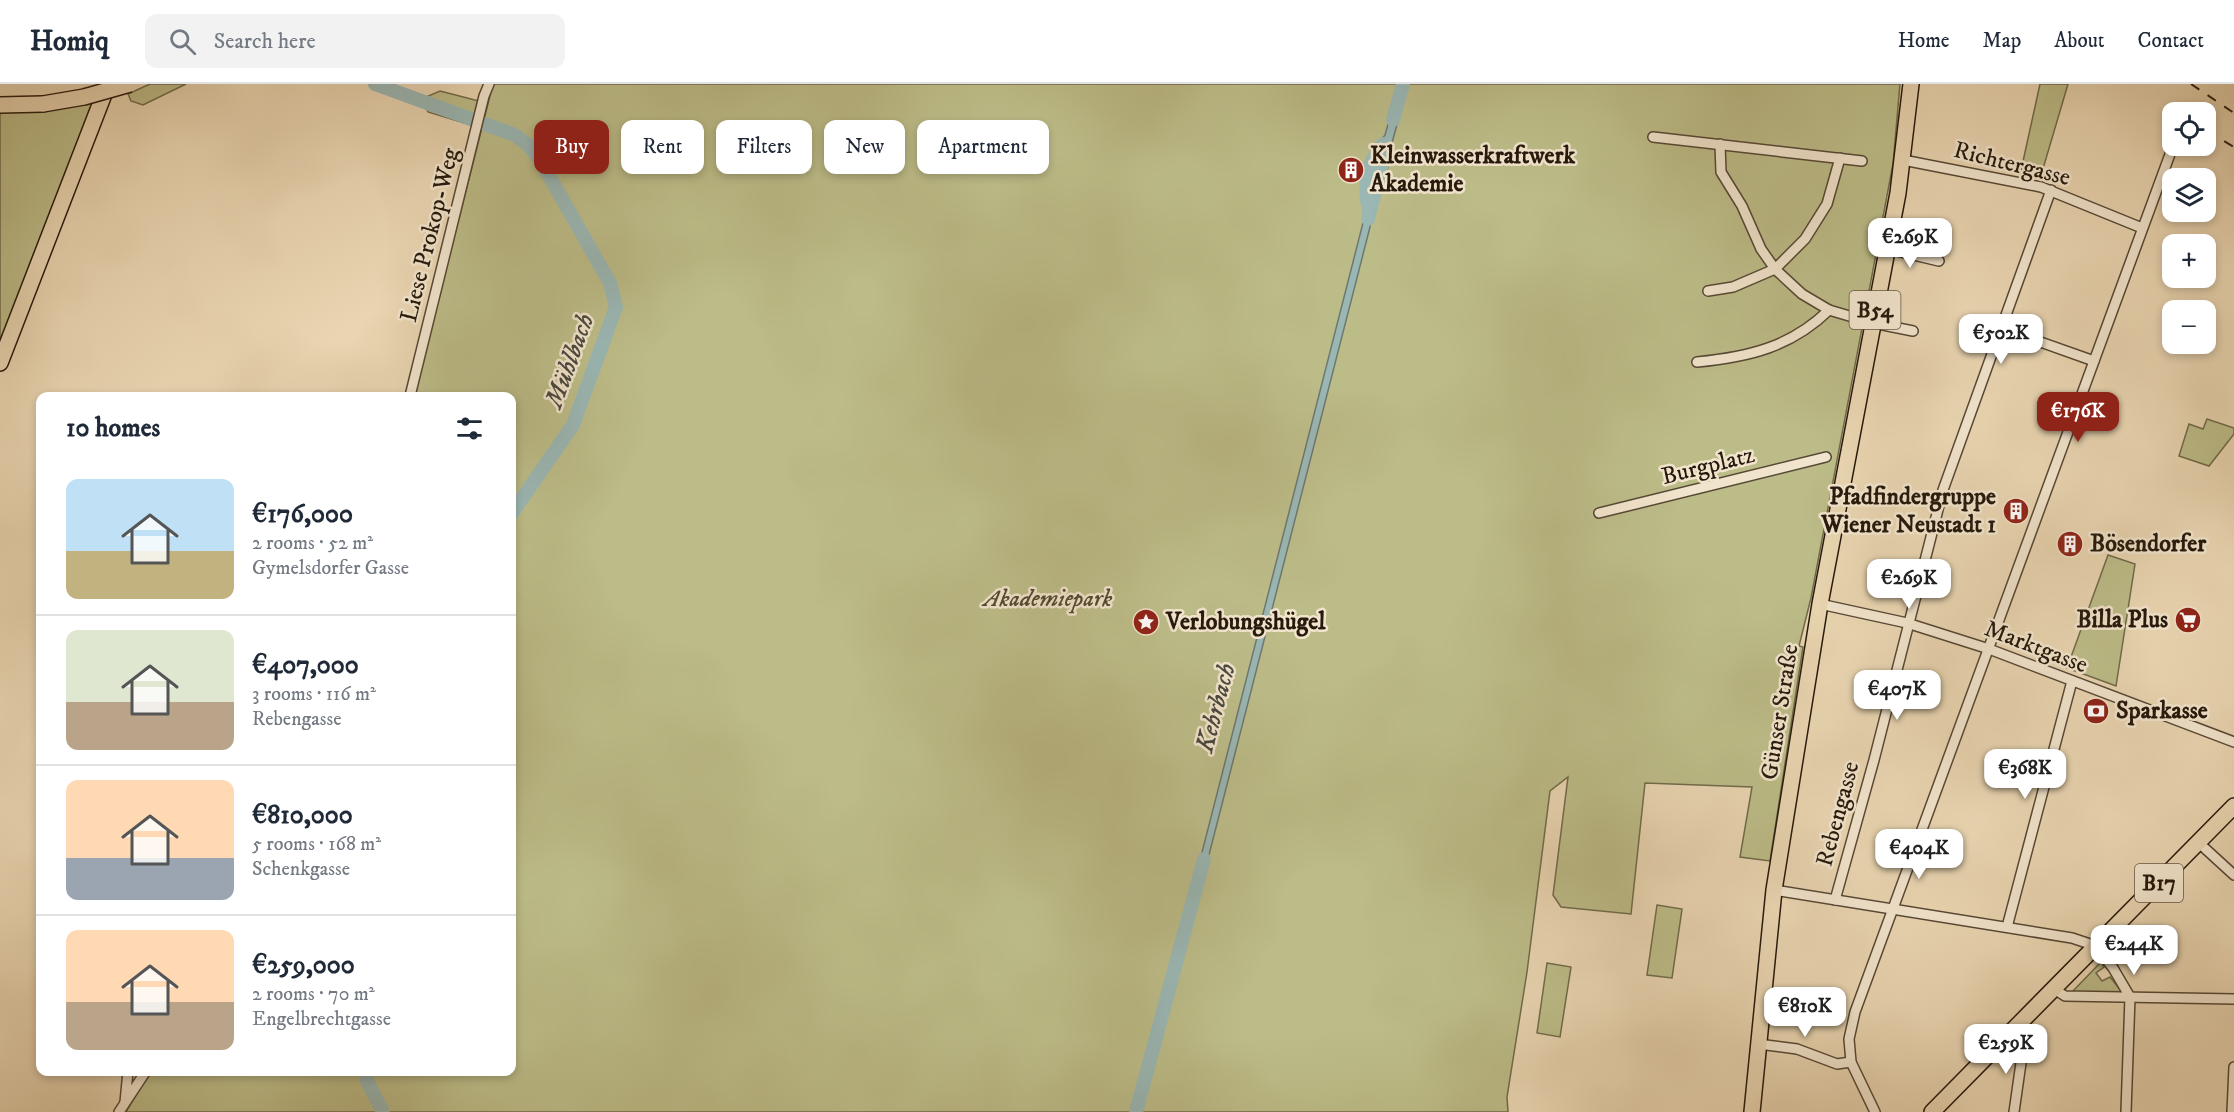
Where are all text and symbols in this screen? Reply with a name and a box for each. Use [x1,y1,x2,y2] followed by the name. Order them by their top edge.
[145,14,565,68] search box
[30,24,109,59] text: Homiq
[166,25,199,58] icon: search
[214,28,316,55] text: Search here
[1898,28,1950,54] text: Home
[1983,28,2021,54] text: Map
[2054,28,2105,54] text: About
[2138,28,2204,54] text: Contact
[2162,102,2216,354] map controls
[2162,102,2216,156] button: locate
[534,120,609,174] chip: Buy
[621,120,704,174] chip: Rent
[716,120,812,174] chip: Filters
[824,120,905,174] chip: New
[917,120,1049,174] chip: Apartment
[1950,135,2074,193] street label: Richtergasse
[1369,141,1576,199] place label: Kleinwasserkraftwerk Akademie
[394,144,466,325] street label: Liese Prokop-Weg
[1336,155,1366,185] building icon: Kleinwasserkraftwerk Akademie
[2162,168,2216,222] button: layers
[1868,218,1952,269] pin: €269K
[1882,225,1938,250] text: €269K
[2162,234,2216,288] button: +
[1850,291,1900,329] road number: B54
[2162,300,2216,354] button: −
[537,309,602,414] water label: Mühlbach
[1959,314,2043,365] pin: €502K
[1973,321,2029,346] text: €502K
[2036,392,2120,443] pin: €176K
[2051,399,2105,424] text: €176K
[66,412,160,445] text: 10 homes
[453,412,486,445] icon: filters
[1658,440,1758,492] street label: Burgplatz
[1820,482,1996,540] place label: Pfadfindergruppe Wiener Neustadt 1
[2001,496,2031,526] building icon: Pfadfindergruppe Wiener Neustadt 1
[252,498,353,531] text: €176,000
[114,503,186,575] icon: home
[2055,529,2085,559] building icon: Bösendorfer
[2090,529,2207,559] place label: Bösendorfer
[252,531,373,556] text: 2 rooms · 52 m²
[252,556,409,581] text: Gymelsdorfer Gasse
[1867,559,1951,610] pin: €269K
[1881,566,1937,591] text: €269K
[981,584,1112,614] park label: Akademiepark
[2076,605,2168,635] place label: Billa Plus
[2173,605,2203,635] supermarket icon: Billa Plus
[1131,607,1161,637] place icon: Verlobungshügel
[1165,607,1326,637] place label: Verlobungshügel
[1980,614,2092,680] street label: Marktgasse
[1754,642,1806,782] street label: Günser Straße
[252,649,359,682] text: €407,000
[114,654,186,726] icon: home
[1188,660,1244,757] water label: Kehrbach
[1855,670,1939,721] pin: €407K
[1868,677,1926,702] text: €407K
[252,682,376,707] text: 3 rooms · 116 m²
[2081,696,2111,726] bank icon: Sparkasse
[2116,696,2208,726] place label: Sparkasse
[252,707,341,732] text: Rebengasse
[1983,749,2067,800] pin: €368K
[1998,756,2052,781] text: €368K
[1810,758,1866,870] street label: Rebengasse
[252,799,353,832] text: €810,000
[114,804,186,876] icon: home
[1877,829,1961,880] pin: €404K
[252,832,381,857] text: 5 rooms · 168 m²
[1889,836,1949,861] text: €404K
[252,857,350,882] text: Schenkgasse
[2135,864,2183,902] road number: B17
[2092,925,2176,976] pin: €244K
[2105,932,2163,957] text: €244K
[252,949,355,982] text: €259,000
[114,954,186,1026] icon: home
[252,982,375,1007] text: 2 rooms · 70 m²
[1763,987,1847,1038] pin: €810K
[1778,994,1832,1019] text: €810K
[252,1007,391,1032] text: Engelbrechtgasse
[1964,1024,2048,1075] pin: €259K
[1978,1031,2034,1056] text: €259K

